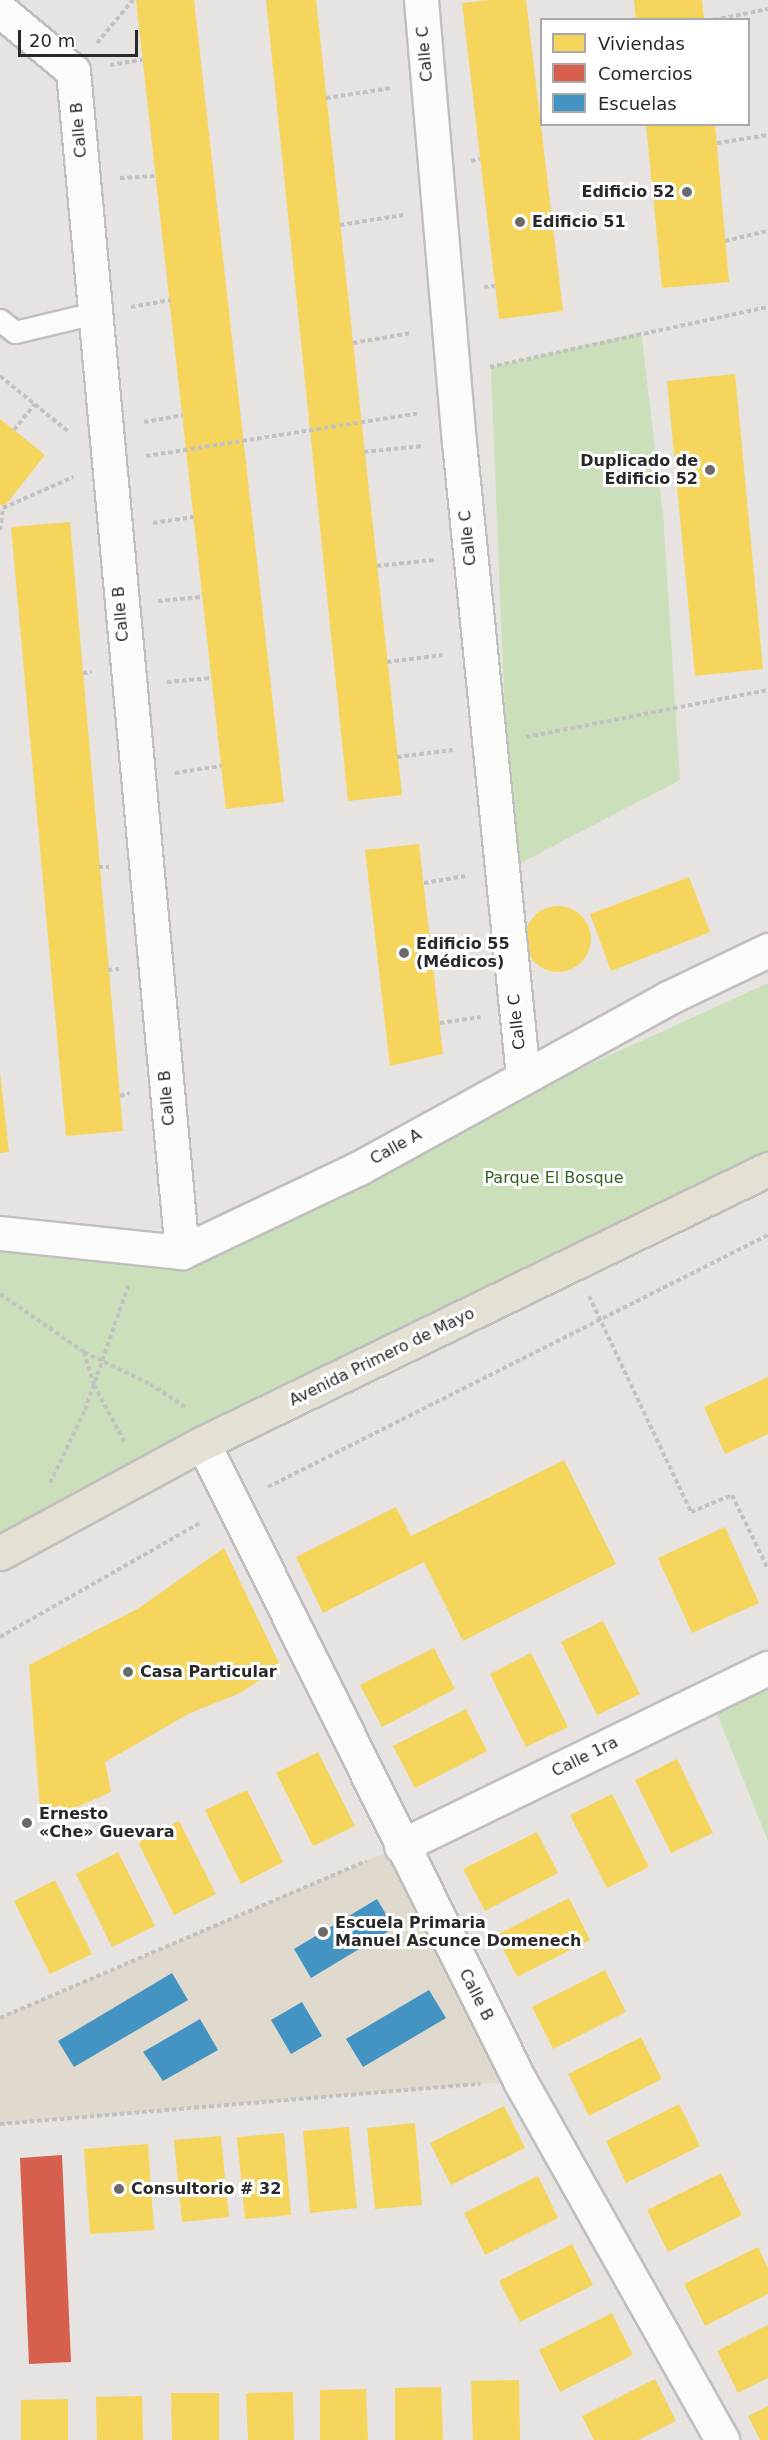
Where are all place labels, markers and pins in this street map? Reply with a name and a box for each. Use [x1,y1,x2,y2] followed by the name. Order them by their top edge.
[581,182,675,202] place label: Edificio 52
[680,185,694,199] marker: Edificio 52
[532,212,626,232] place label: Edificio 51
[513,215,527,229] marker: Edificio 51
[580,451,698,489] place label: Duplicado de Edificio 52
[703,463,717,477] marker: Duplicado de Edificio 52
[416,934,510,972] place label: Edificio 55 (Médicos)
[397,946,411,960] marker: Edificio 55 (Médicos)
[140,1662,277,1682] place label: Casa Particular
[121,1665,135,1679] marker: Casa Particular
[39,1804,175,1842] place label: Ernesto «Che» Guevara
[20,1816,34,1830] marker: Ernesto «Che» Guevara
[335,1913,581,1951] place label: Escuela Primaria Manuel Ascunce Domenech
[316,1925,330,1939] marker: Escuela Primaria Manuel Ascunce Domenech
[131,2179,281,2199] place label: Consultorio # 32
[112,2182,126,2196] marker: Consultorio # 32

